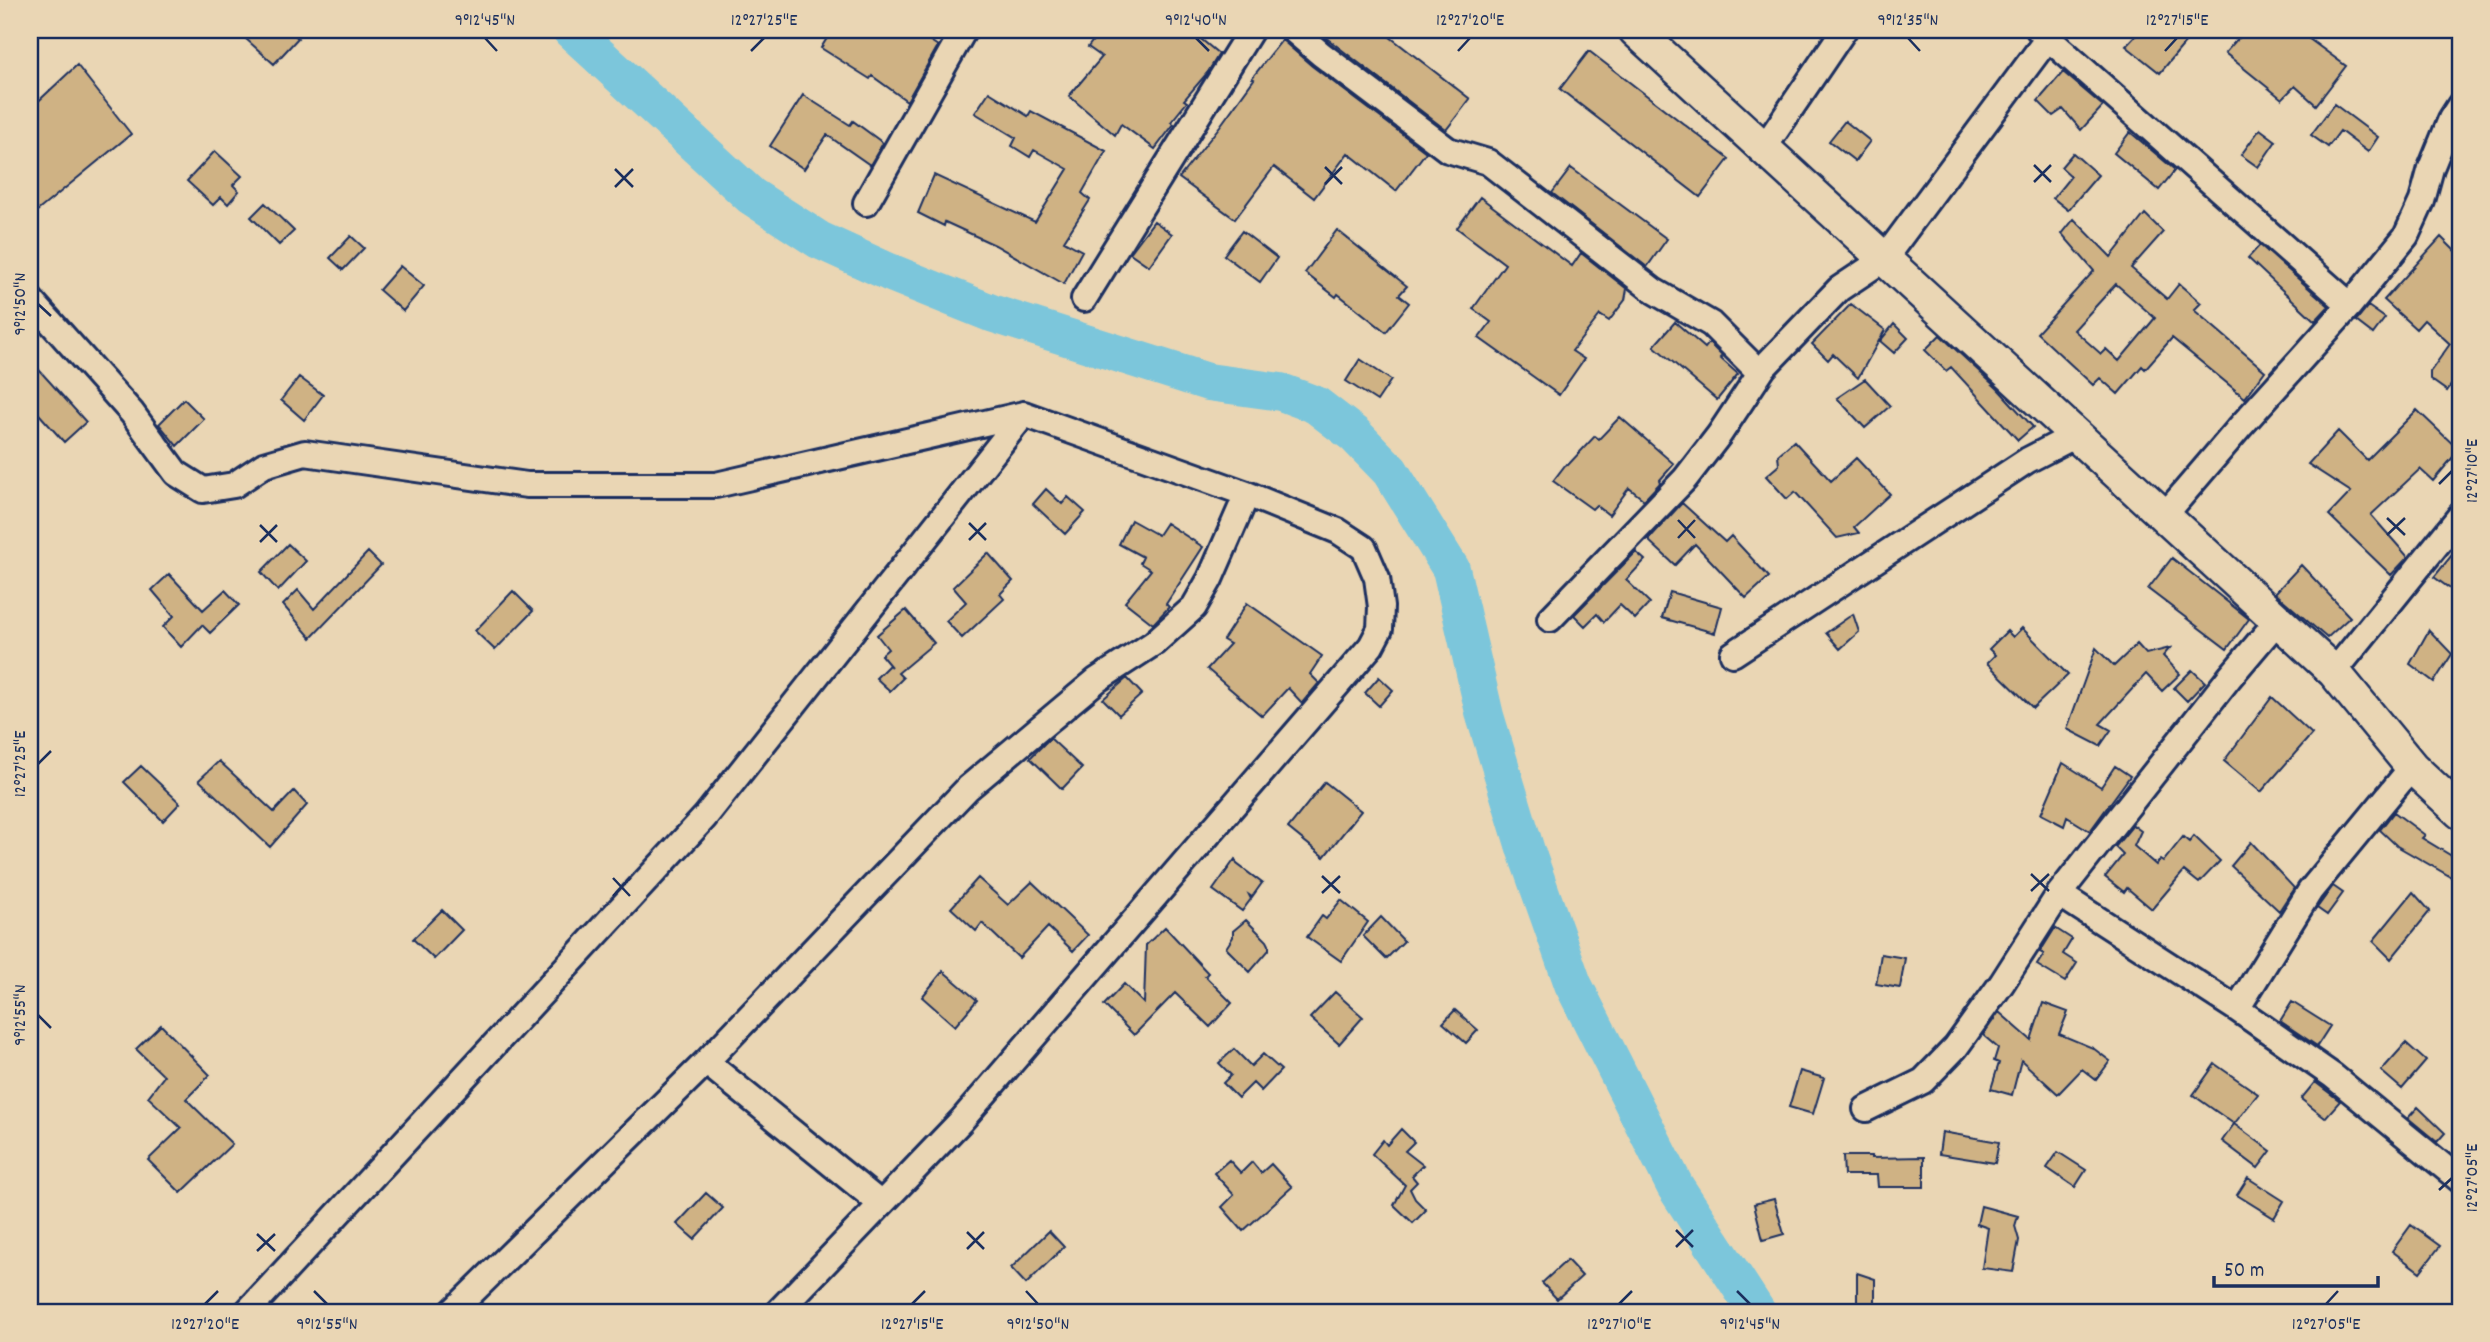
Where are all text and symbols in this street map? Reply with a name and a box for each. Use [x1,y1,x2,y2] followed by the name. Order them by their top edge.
[455,9,515,34] text: 9°12'45"N
[731,9,797,34] text: 12°27'25"E
[1165,9,1227,34] text: 9°12'40"N
[1436,9,1504,34] text: 12°27'20"E
[1877,9,1939,34] text: 9°12'35"N
[2146,9,2208,34] text: 12°27'15"E
[9,273,34,335] text: 9°12'50"N
[2461,439,2486,503] text: 12°27'10"E
[9,731,34,797] text: 12°27'25"E
[9,984,34,1046] text: 9°12'55"N
[2461,1144,2486,1212] text: 12°27'05"E
[2214,1244,2378,1288] scale bar
[2224,1257,2264,1287] text: 50 m
[171,1313,239,1338] text: 12°27'20"E
[296,1313,358,1338] text: 9°12'55"N
[881,1313,943,1338] text: 12°27'15"E
[1007,1313,1069,1338] text: 9°12'50"N
[1587,1313,1651,1338] text: 12°27'10"E
[1720,1313,1780,1338] text: 9°12'45"N
[2292,1313,2360,1338] text: 12°27'05"E

